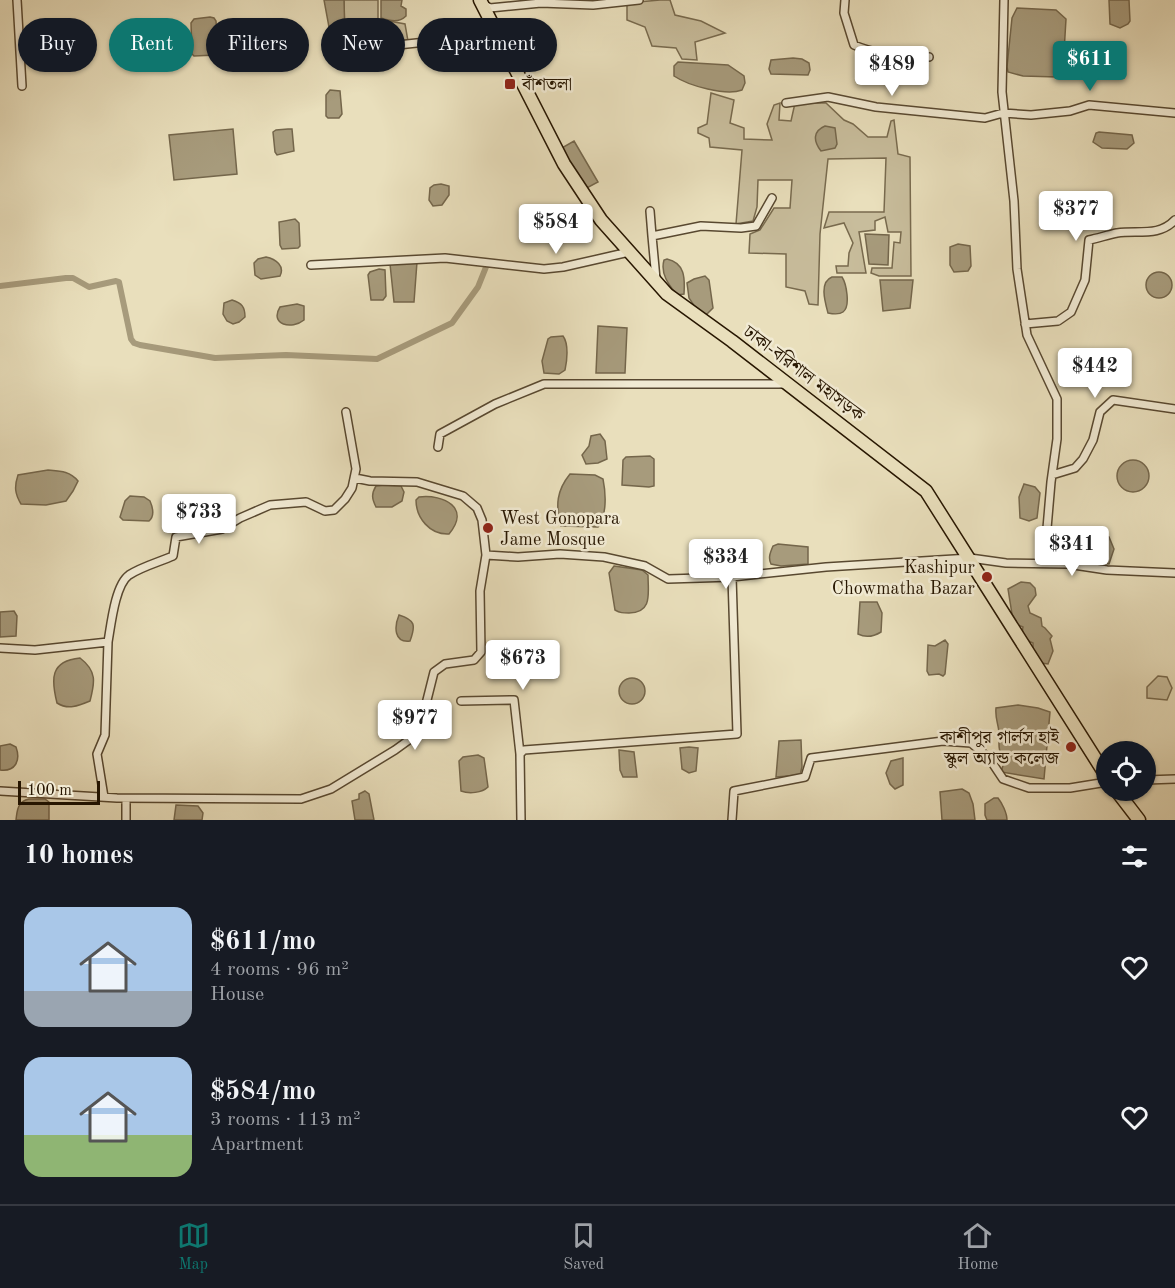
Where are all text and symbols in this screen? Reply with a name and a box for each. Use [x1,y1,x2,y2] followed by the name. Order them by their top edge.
[18,18,97,72] chip: Buy
[109,18,194,72] chip: Rent
[206,18,309,72] chip: Filters
[321,18,405,72] chip: New
[417,18,557,72] chip: Apartment
[1054,41,1126,92] pin: $611
[856,46,928,97] pin: $489
[1067,50,1113,70] text: $611
[869,55,915,75] text: $489
[521,74,572,94] place label: বাঁশতলা
[503,77,517,91] marker: বাঁশতলা
[1040,191,1112,242] pin: $377
[1053,200,1099,220] text: $377
[520,204,592,255] pin: $584
[533,213,579,233] text: $584
[739,321,869,426] street label: ঢাকা-বরিশাল মহাসড়ক
[1059,348,1131,399] pin: $442
[1072,357,1118,377] text: $442
[163,494,235,545] pin: $733
[176,503,222,523] text: $733
[500,510,620,549] place label: West Gonopara Jame Mosque
[481,521,495,535] marker: West Gonopara Jame Mosque
[1036,526,1108,577] pin: $341
[1049,535,1095,555] text: $341
[690,539,762,590] pin: $334
[703,548,749,568] text: $334
[832,559,976,598] place label: Kashipur Chowmatha Bazar
[980,570,994,584] marker: Kashipur Chowmatha Bazar
[487,640,559,691] pin: $673
[500,649,546,669] text: $673
[379,700,451,751] pin: $977
[392,709,438,729] text: $977
[939,726,1060,769] place label: কাশীপুর গার্লস হাই স্কুল অ্যান্ড কলেজ
[1064,740,1078,754] marker: কাশীপুর গার্লস হাই স্কুল অ্যান্ড কলেজ
[1096,741,1156,801] map controls
[1096,741,1156,801] button: locate
[18,778,100,806] scale bar
[27,783,72,799] text: 100 m
[1118,840,1151,873] icon: filters
[24,843,133,869] text: 10 homes
[210,929,316,955] text: $611/mo
[72,931,144,1003] icon: home
[1118,951,1151,984] icon: heart
[210,960,349,980] text: 4 rooms · 96 m²
[210,985,264,1005] text: House
[210,1079,316,1105] text: $584/mo
[72,1081,144,1153] icon: home
[1118,1101,1151,1134] icon: heart
[210,1110,360,1130] text: 3 rooms · 113 m²
[210,1135,304,1155] text: Apartment
[177,1219,210,1275] tab: Map
[563,1219,604,1275] tab: Saved
[958,1219,998,1275] tab: Home

